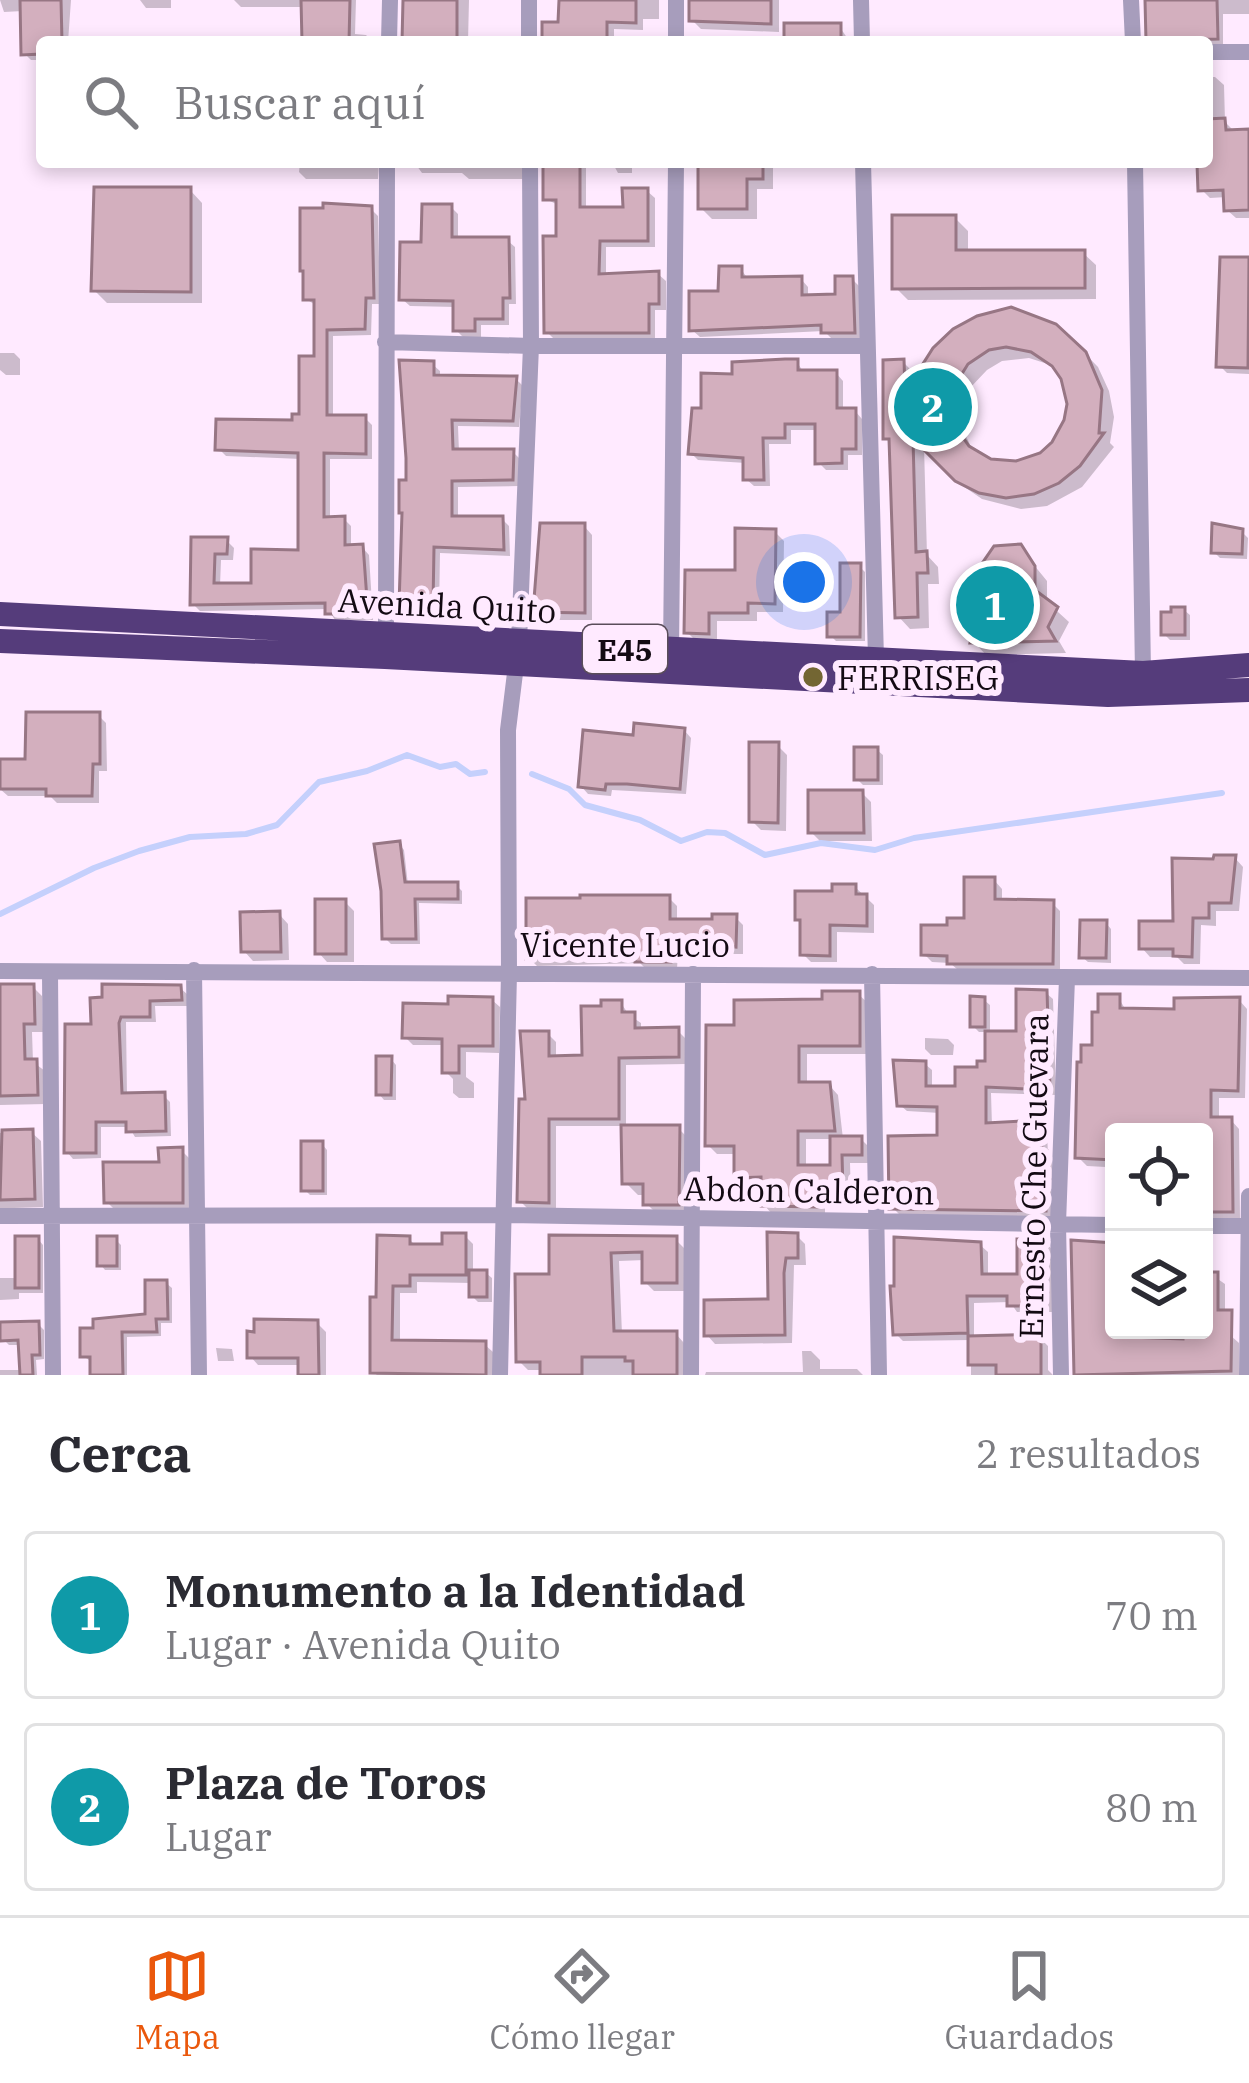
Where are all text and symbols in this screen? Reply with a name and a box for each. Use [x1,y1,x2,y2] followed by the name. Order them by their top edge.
[36,36,1213,168] search box
[78,69,144,135] icon: search
[174,73,425,131] text: Buscar aquí
[894,362,972,452] pin: 2
[774,552,834,612] your location
[956,560,1034,650] pin: 1
[337,578,557,632] street label: Avenida Quito
[583,625,667,673] road number: E45
[837,656,999,699] place label: FERRISEG
[800,664,826,690] marker: FERRISEG
[520,923,730,966] street label: Vicente Lucio
[1009,1013,1057,1339] street label: Ernesto Che Guevara
[1105,1123,1213,1339] map controls
[1105,1123,1213,1231] button: locate
[683,1166,935,1214] street label: Abdon Calderon
[1105,1231,1213,1339] button: layers
[48,1420,192,1486] text: Cerca
[976,1428,1201,1479] text: 2 resultados
[165,1561,746,1619] text: Monumento a la Identidad
[78,1590,102,1641] text: 1
[1105,1590,1198,1641] text: 70 m
[165,1619,561,1670] text: Lugar · Avenida Quito
[165,1753,487,1811] text: Plaza de Toros
[78,1782,102,1833] text: 2
[1105,1782,1198,1833] text: 80 m
[165,1811,272,1862] text: Lugar
[135,1943,220,2058] tab: Mapa
[490,1943,675,2058] tab: Cómo llegar
[944,1943,1114,2058] tab: Guardados

